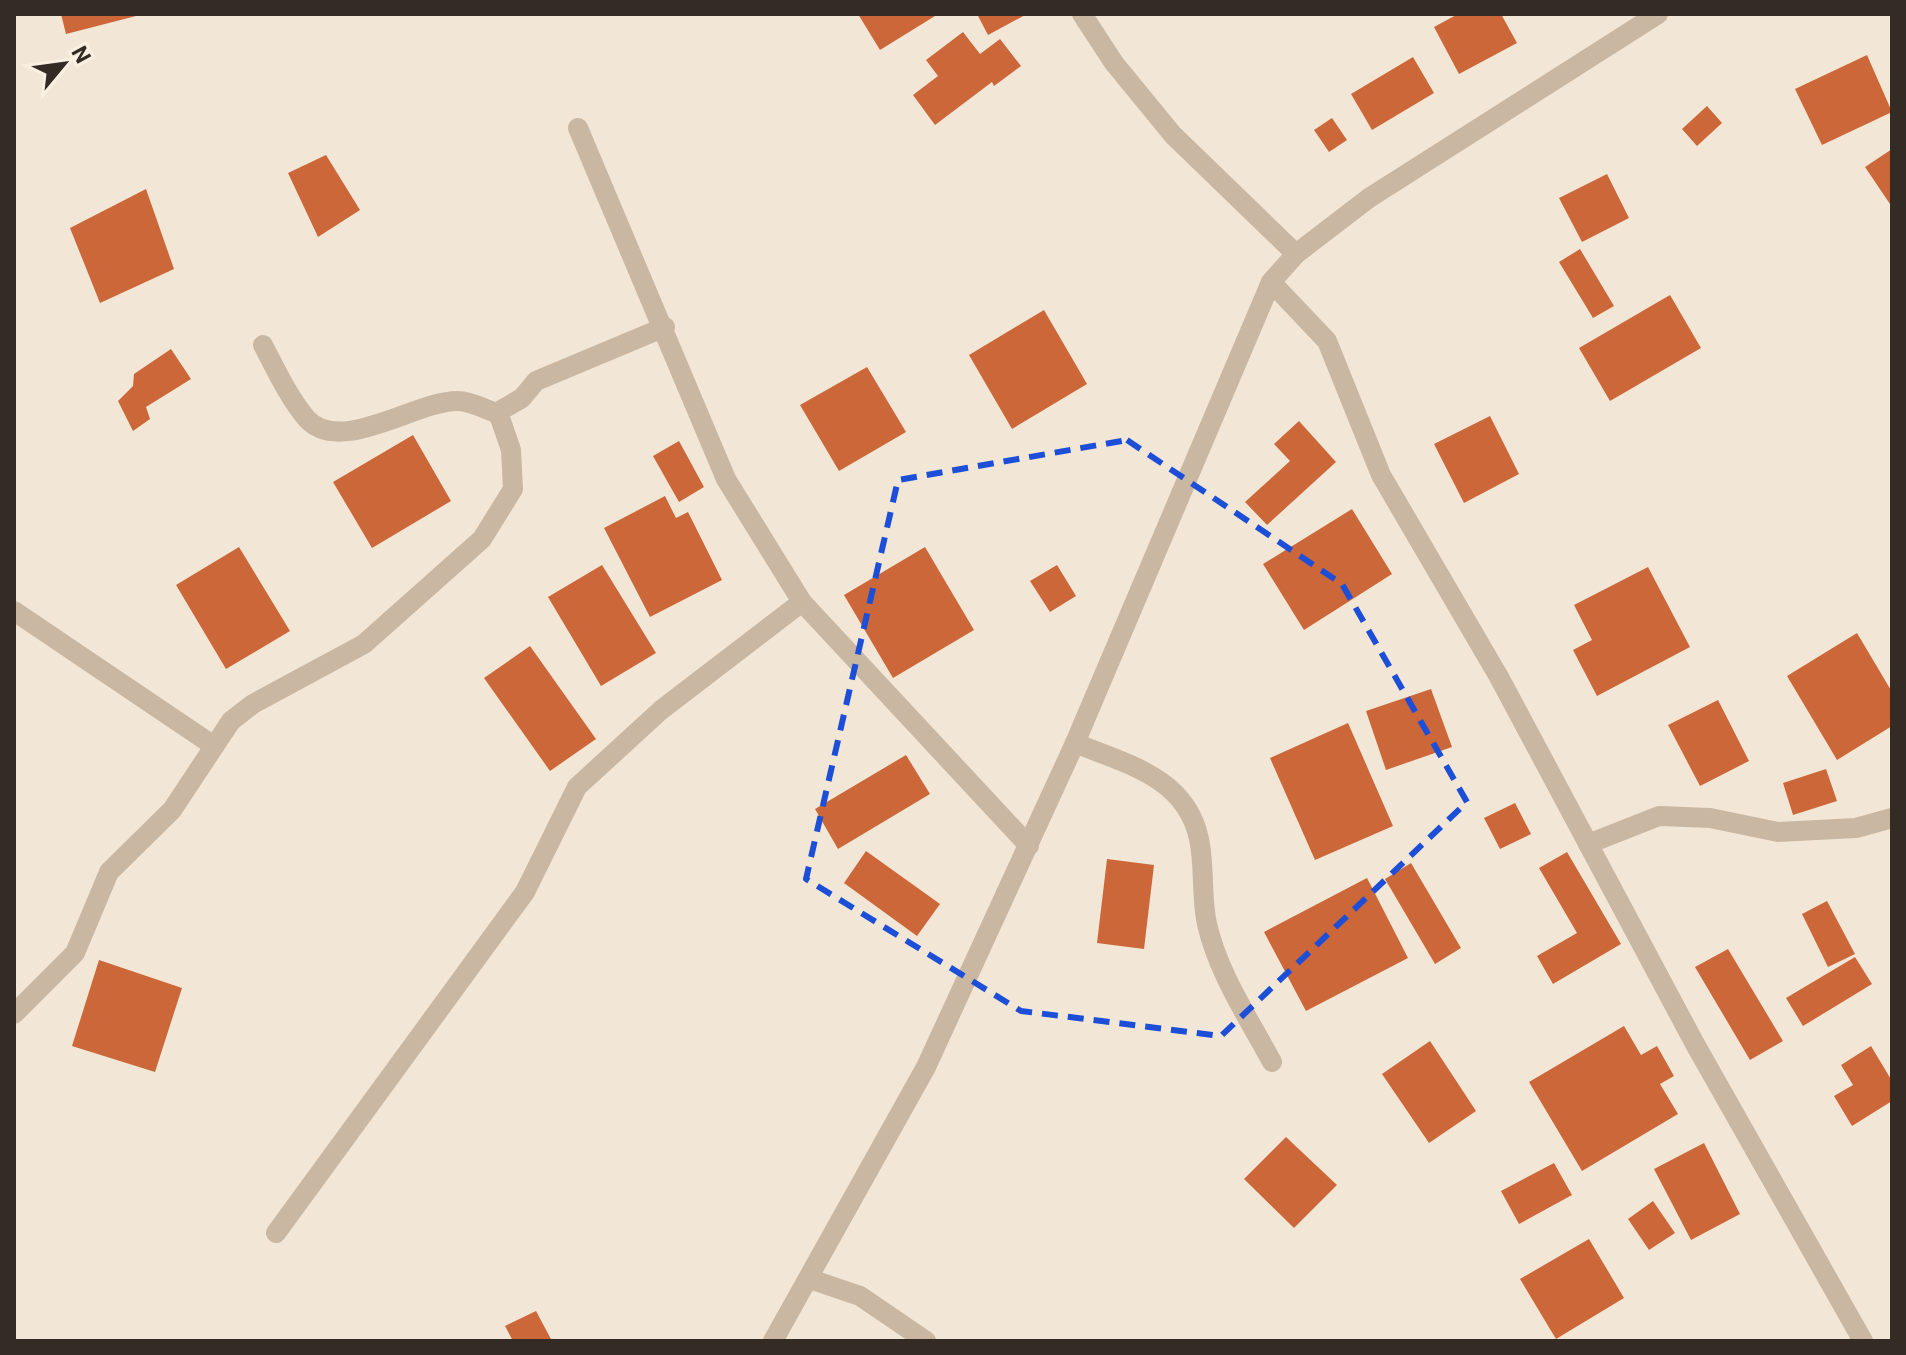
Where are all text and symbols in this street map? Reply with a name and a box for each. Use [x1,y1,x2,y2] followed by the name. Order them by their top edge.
[24,24,104,104] north arrow
[66,42,96,67] text: N

